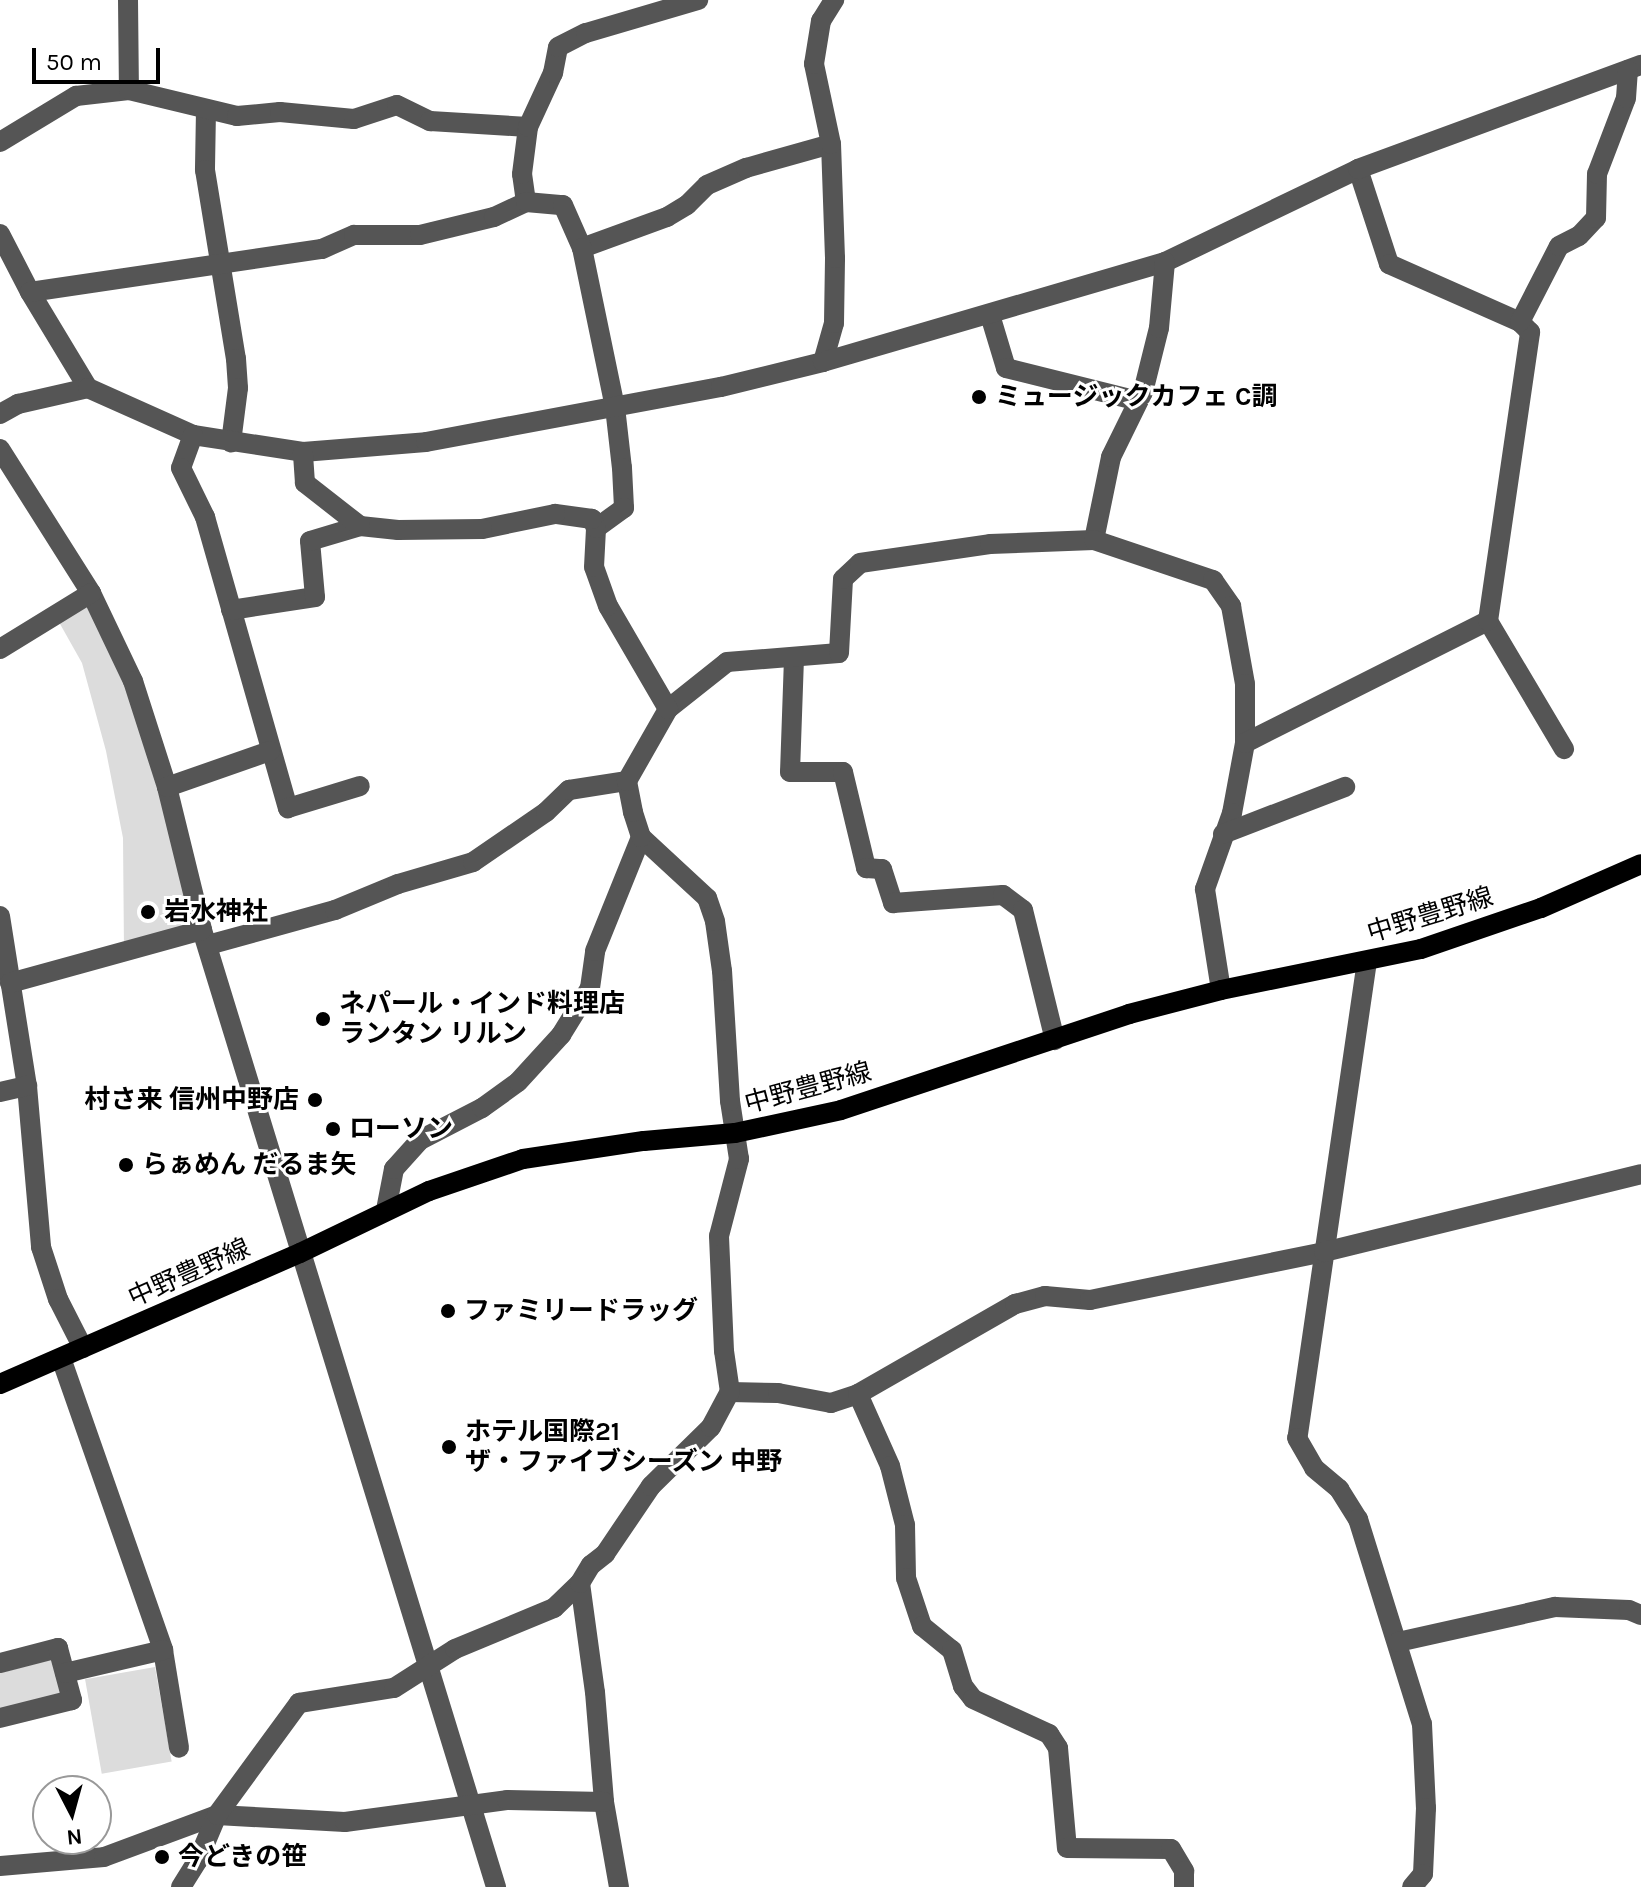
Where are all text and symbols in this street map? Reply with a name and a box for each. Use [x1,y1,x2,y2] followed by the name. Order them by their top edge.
[36,32,164,82] scale bar
[46,48,102,76] text: 50 m
[995,381,1278,413] place label: ミュージックカフェ C調
[970,388,988,406] marker: ミュージックカフェ C調
[1363,881,1497,949] street label: 中野豊野線
[164,896,268,928] place label: 岩水神社
[139,903,157,921] marker: 岩水神社
[339,988,625,1050] place label: ネパール・インド料理店 ランタン リルン
[314,1010,332,1028] marker: ネパール・インド料理店 ランタン リルン
[741,1056,875,1120] street label: 中野豊野線
[84,1084,299,1116] place label: 村さ来 信州中野店
[306,1091,324,1109] marker: 村さ来 信州中野店
[349,1113,453,1145] place label: ローソン
[324,1120,342,1138] marker: ローソン
[142,1149,357,1181] place label: らぁめん だるま矢
[117,1156,135,1174] marker: らぁめん だるま矢
[123,1232,255,1314] street label: 中野豊野線
[464,1295,698,1327] place label: ファミリードラッグ
[439,1302,457,1320] marker: ファミリードラッグ
[465,1416,784,1478] place label: ホテル国際21 ザ・ファイブシーズン 中野
[440,1438,458,1456] marker: ホテル国際21 ザ・ファイブシーズン 中野
[32,1775,112,1855] north arrow
[65,1823,84,1851] text: N
[178,1841,308,1873] place label: 今どきの笹
[153,1848,171,1866] marker: 今どきの笹

